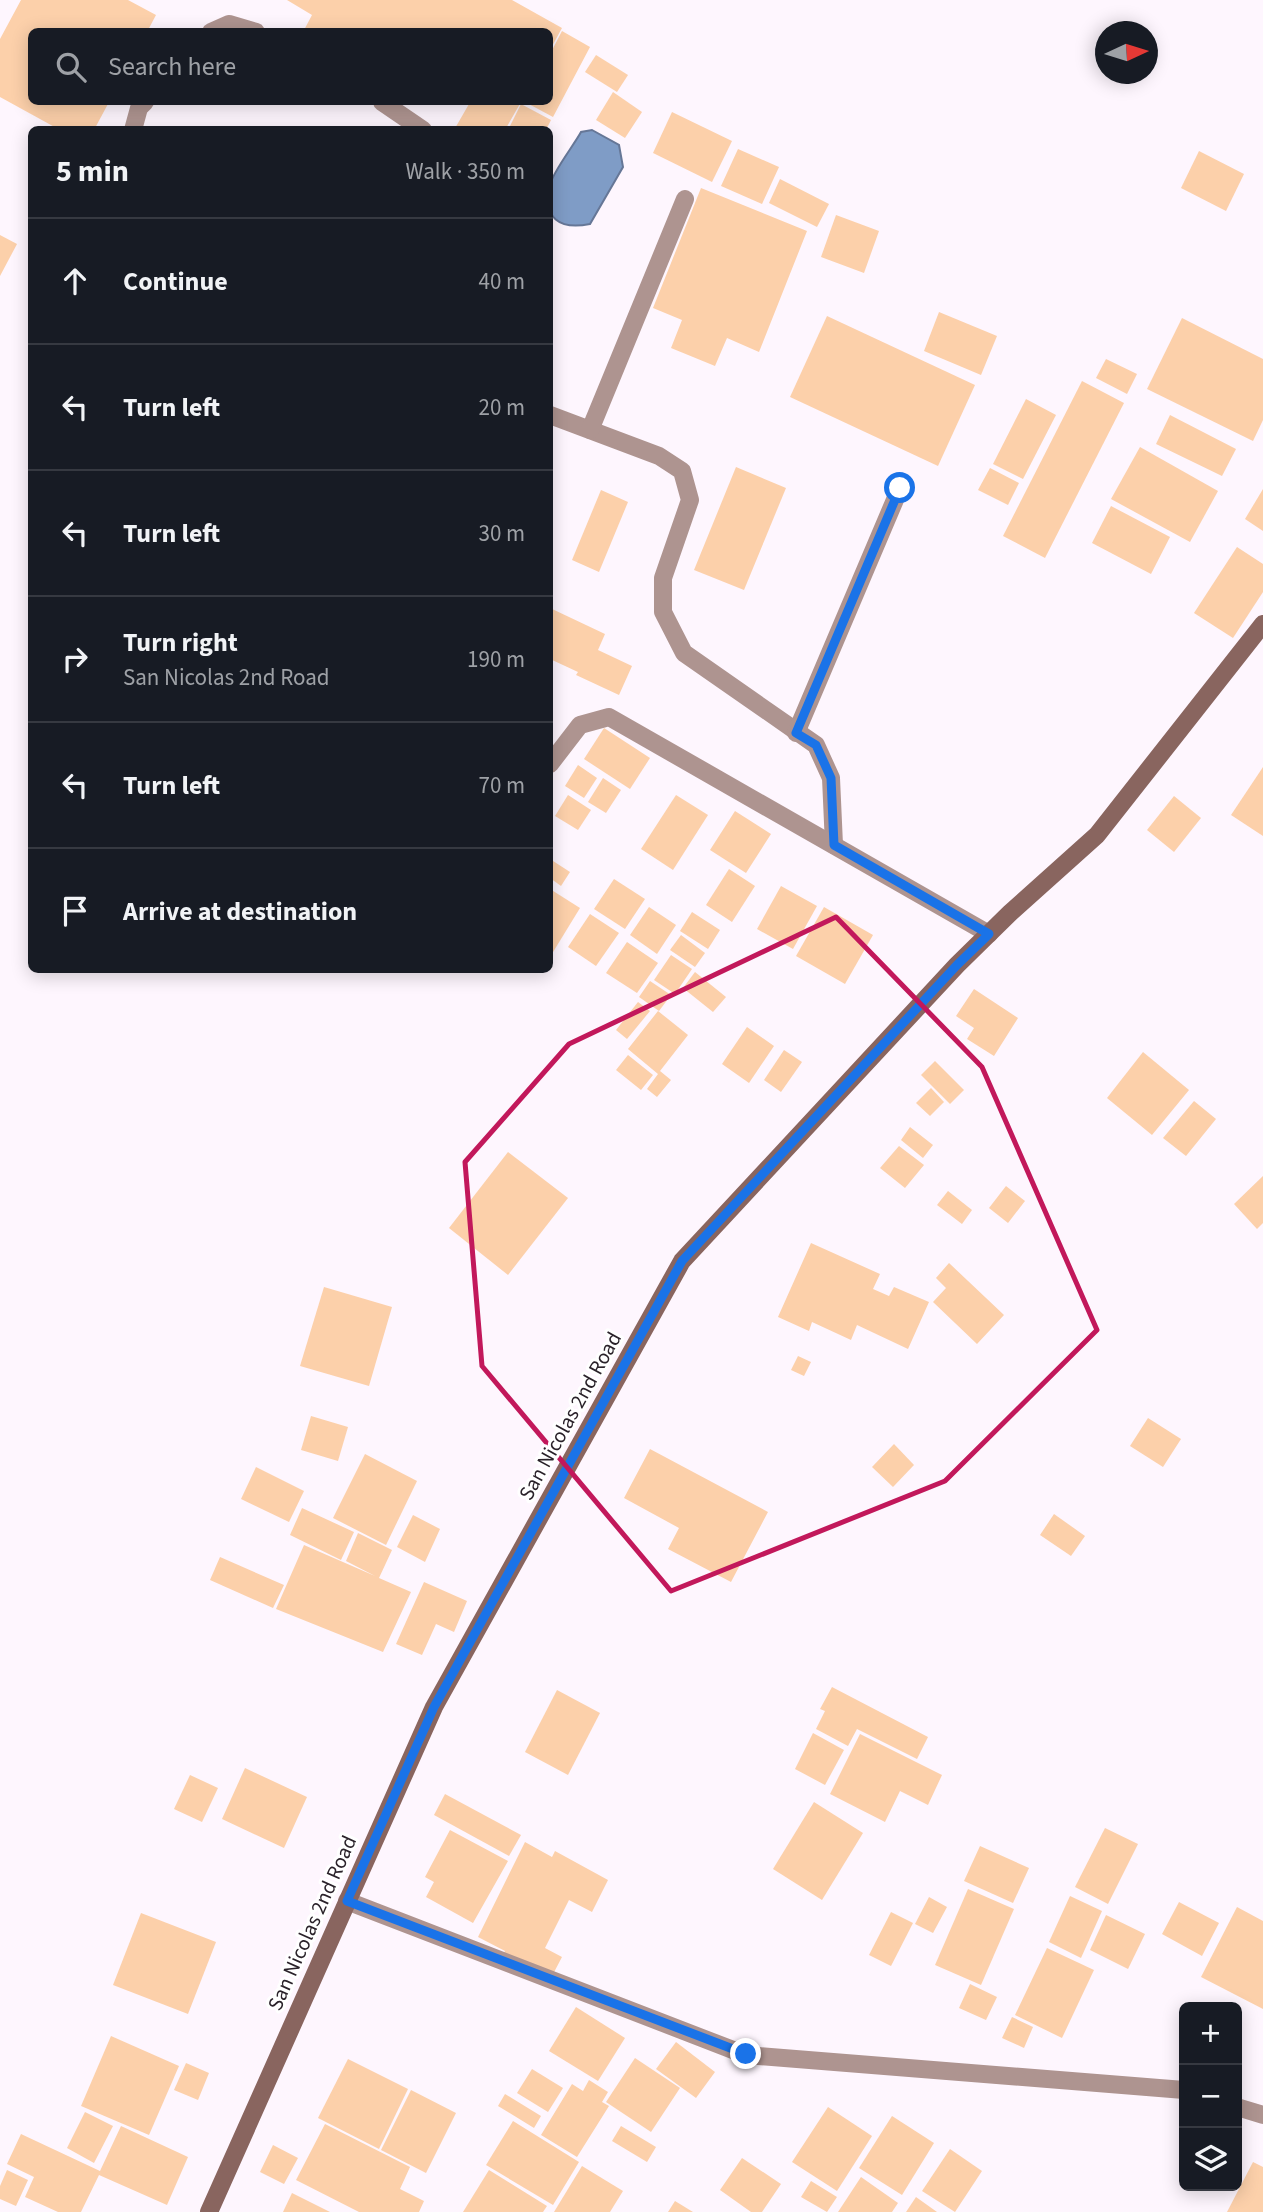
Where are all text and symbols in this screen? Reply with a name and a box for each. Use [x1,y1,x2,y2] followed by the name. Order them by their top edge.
[1095,21,1158,84] north arrow
[28,28,553,105] search box
[52,48,90,86] icon: search
[108,48,236,85] text: Search here
[56,150,129,193] text: 5 min
[406,155,525,188] text: Walk · 350 m
[56,262,94,300] icon: ahead
[123,263,228,300] text: Continue
[478,265,525,298] text: 40 m
[56,388,94,426] icon: left
[123,389,220,426] text: Turn left
[478,391,525,424] text: 20 m
[884,472,915,503] route start
[56,514,94,552] icon: left
[123,515,220,552] text: Turn left
[478,517,525,550] text: 30 m
[123,624,238,661] text: Turn right
[56,640,94,678] icon: right
[467,643,525,676] text: 190 m
[123,661,330,694] text: San Nicolas 2nd Road
[56,766,94,804] icon: left
[123,767,220,804] text: Turn left
[478,769,525,802] text: 70 m
[56,892,94,930] icon: arrive
[123,893,357,930] text: Arrive at destination
[511,1326,629,1506] street label: San Nicolas 2nd Road
[260,1831,364,2015] street label: San Nicolas 2nd Road
[1179,2002,1242,2191] map controls
[1179,2002,1242,2065] button: +
[730,2038,761,2069] route end
[1179,2065,1242,2128] button: −
[1179,2128,1242,2191] button: layers

